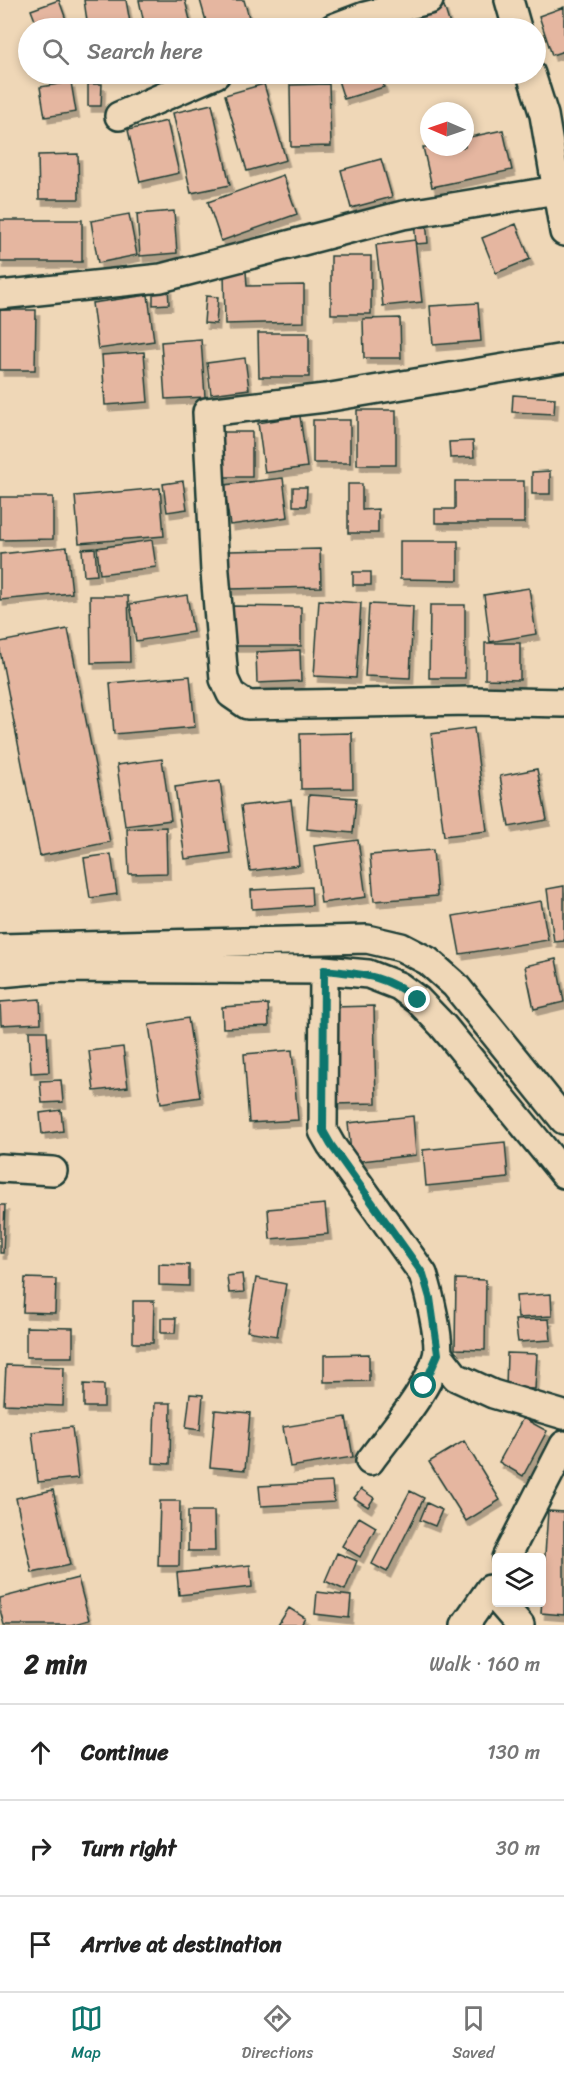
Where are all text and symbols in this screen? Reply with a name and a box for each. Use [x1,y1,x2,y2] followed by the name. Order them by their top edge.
[18,18,546,84] search box
[87,32,203,71] text: Search here
[39,35,72,68] icon: search
[420,102,474,156] north arrow
[404,986,430,1012] route end
[410,1372,436,1398] route start
[492,1553,546,1607] map controls
[492,1553,546,1607] button: layers
[24,1641,87,1687] text: 2 min
[429,1647,540,1682] text: Walk · 160 m
[81,1733,169,1772] text: Continue
[487,1735,540,1770] text: 130 m
[24,1736,57,1769] icon: ahead
[81,1829,176,1868] text: Turn right
[496,1831,540,1866] text: 30 m
[24,1832,57,1865] icon: right
[81,1925,282,1964] text: Arrive at destination
[24,1928,57,1961] icon: arrive
[70,2002,103,2067] tab: Map
[242,2002,313,2067] tab: Directions
[452,2002,494,2067] tab: Saved

